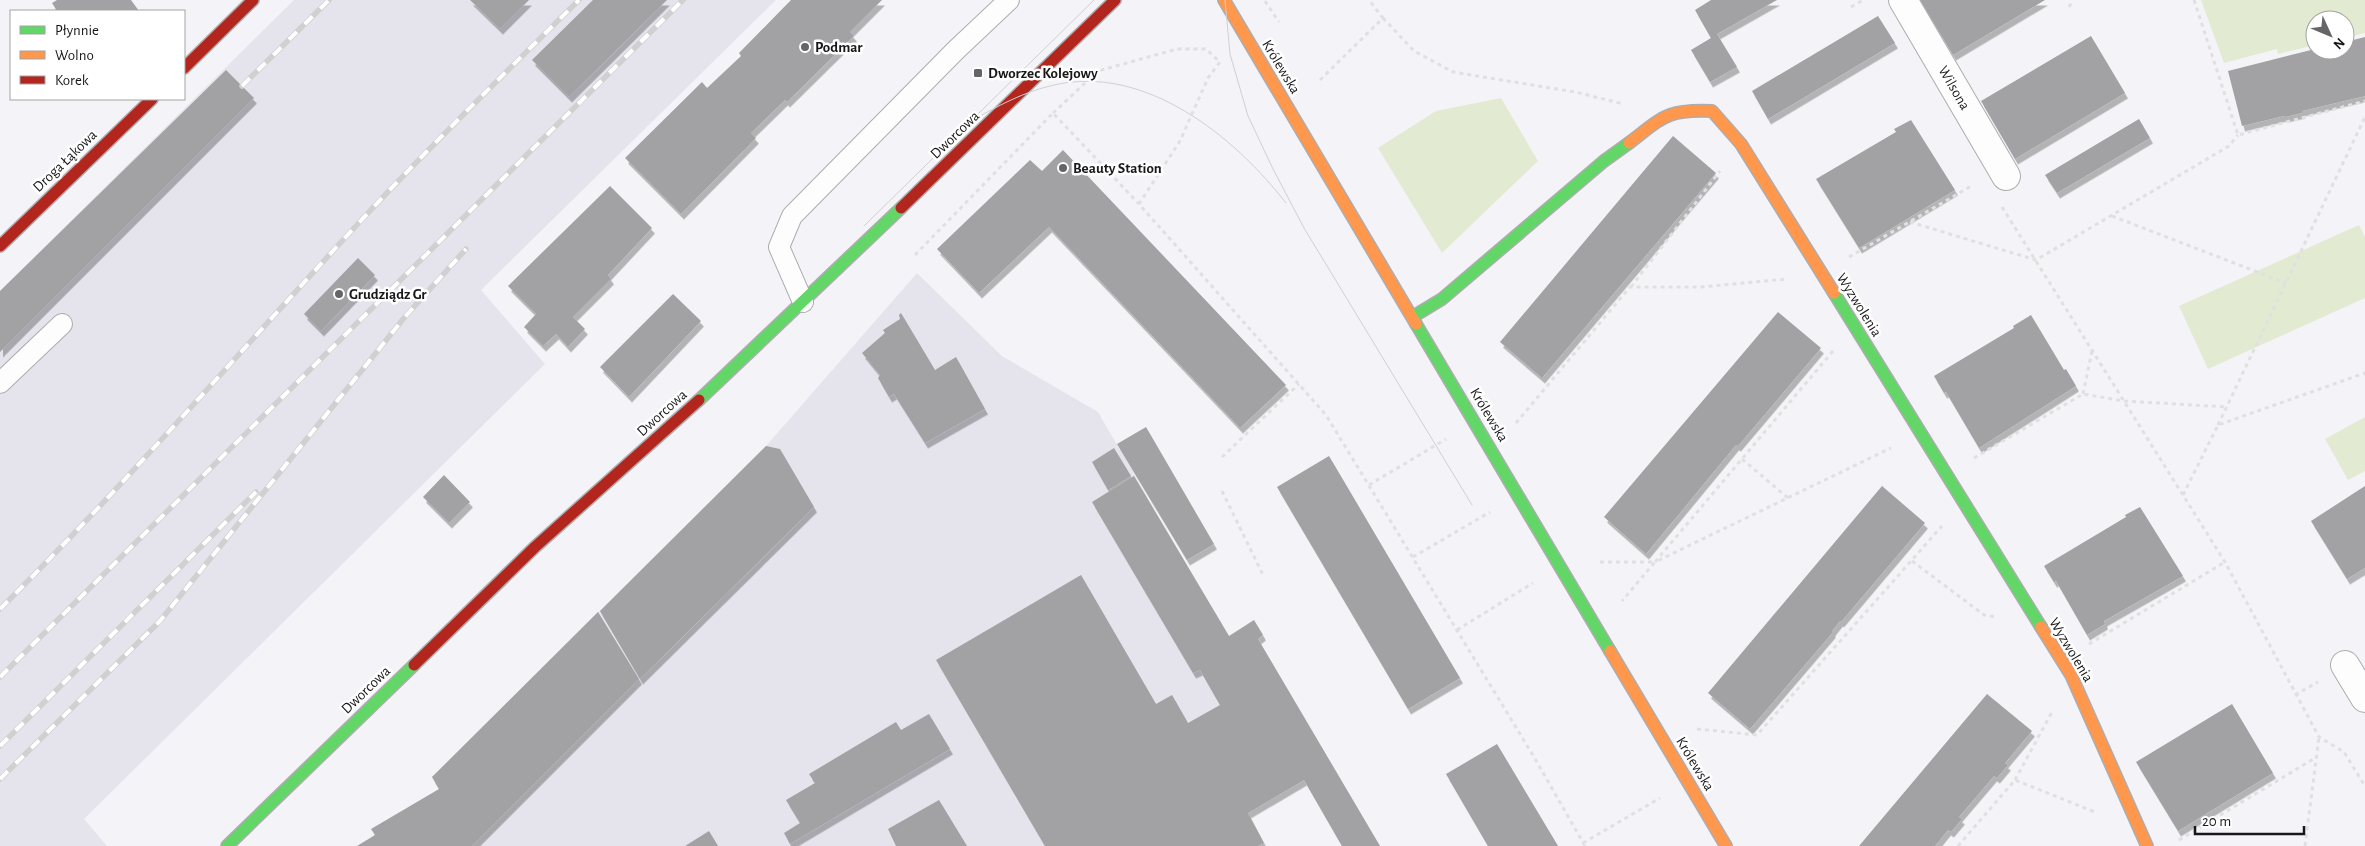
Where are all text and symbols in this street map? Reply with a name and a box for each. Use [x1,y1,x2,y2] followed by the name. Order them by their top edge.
[10,10,185,100] legend
[2305,10,2355,60] north arrow
[55,23,99,38] text: Płynnie
[2330,35,2347,52] text: N
[1259,37,1303,97] street label: Królewska
[815,40,863,55] place label: Podmar
[799,41,811,53] marker: Podmar
[55,48,94,63] text: Wolno
[1935,63,1973,113] street label: Wilsona
[988,66,1098,81] place label: Dworzec Kolejowy
[972,67,984,79] marker: Dworzec Kolejowy
[55,73,89,88] text: Korek
[928,108,982,162] street label: Dworcowa
[30,127,100,195] street label: Droga Łąkowa
[1073,161,1162,176] place label: Beauty Station
[1057,162,1069,174] marker: Beauty Station
[1834,271,1884,339] street label: Wyzwolenia
[349,287,427,302] place label: Grudziądz Gr
[333,288,345,300] marker: Grudziądz Gr
[1467,385,1511,445] street label: Królewska
[634,387,690,439] street label: Dworcowa
[2046,615,2096,685] street label: Wyzwolenia
[339,663,393,717] street label: Dworcowa
[1673,734,1717,794] street label: Królewska
[2195,804,2304,836] scale bar
[2202,814,2231,829] text: 20 m

